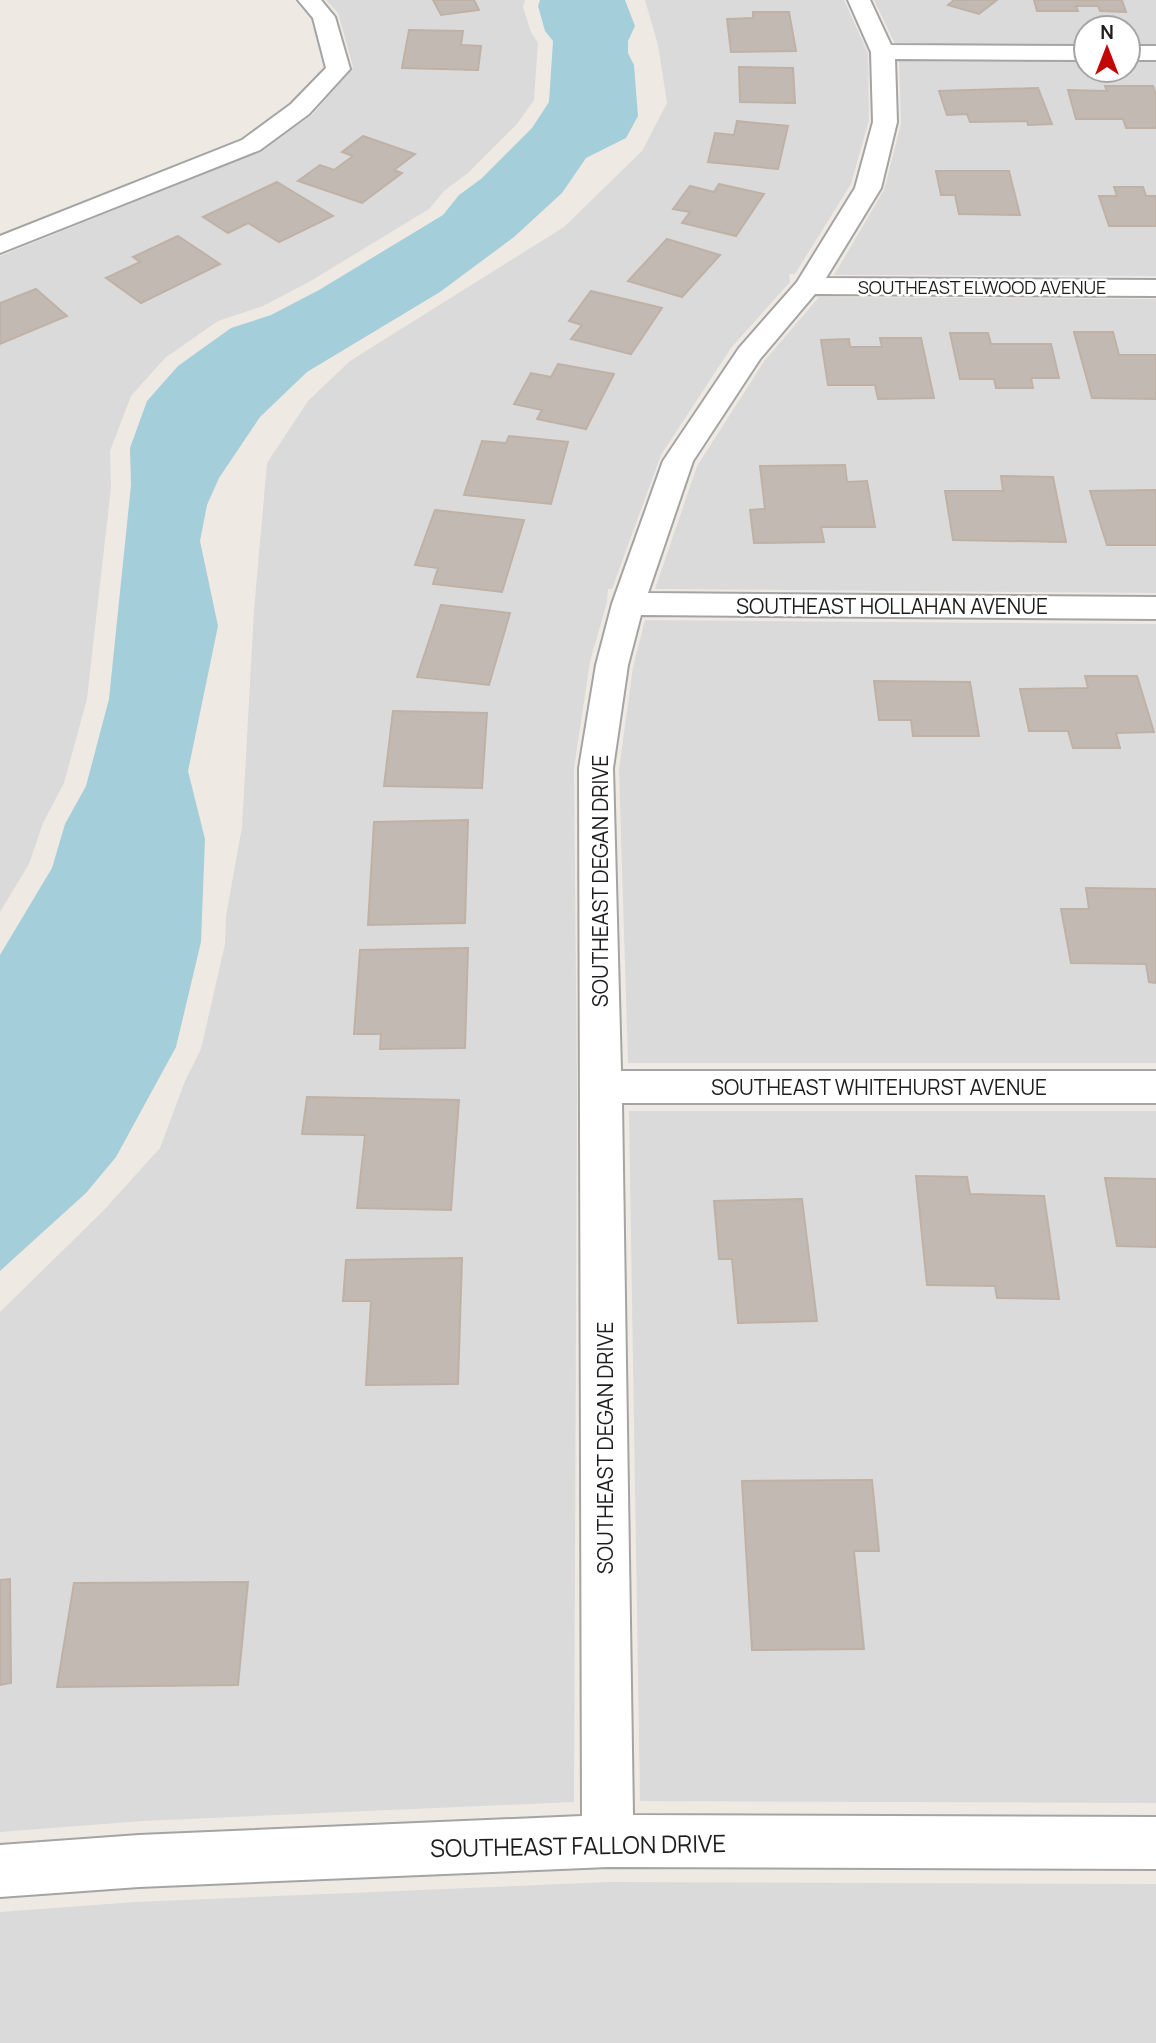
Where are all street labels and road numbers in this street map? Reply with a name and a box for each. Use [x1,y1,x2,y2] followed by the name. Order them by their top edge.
[858,275,1106,299] street label: SOUTHEAST ELWOOD AVENUE
[736,592,1048,620] street label: SOUTHEAST HOLLAHAN AVENUE
[586,755,614,1007] street label: SOUTHEAST DEGAN DRIVE
[711,1073,1047,1101] street label: SOUTHEAST WHITEHURST AVENUE
[591,1322,619,1574] street label: SOUTHEAST DEGAN DRIVE
[430,1826,726,1864] street label: SOUTHEAST FALLON DRIVE

